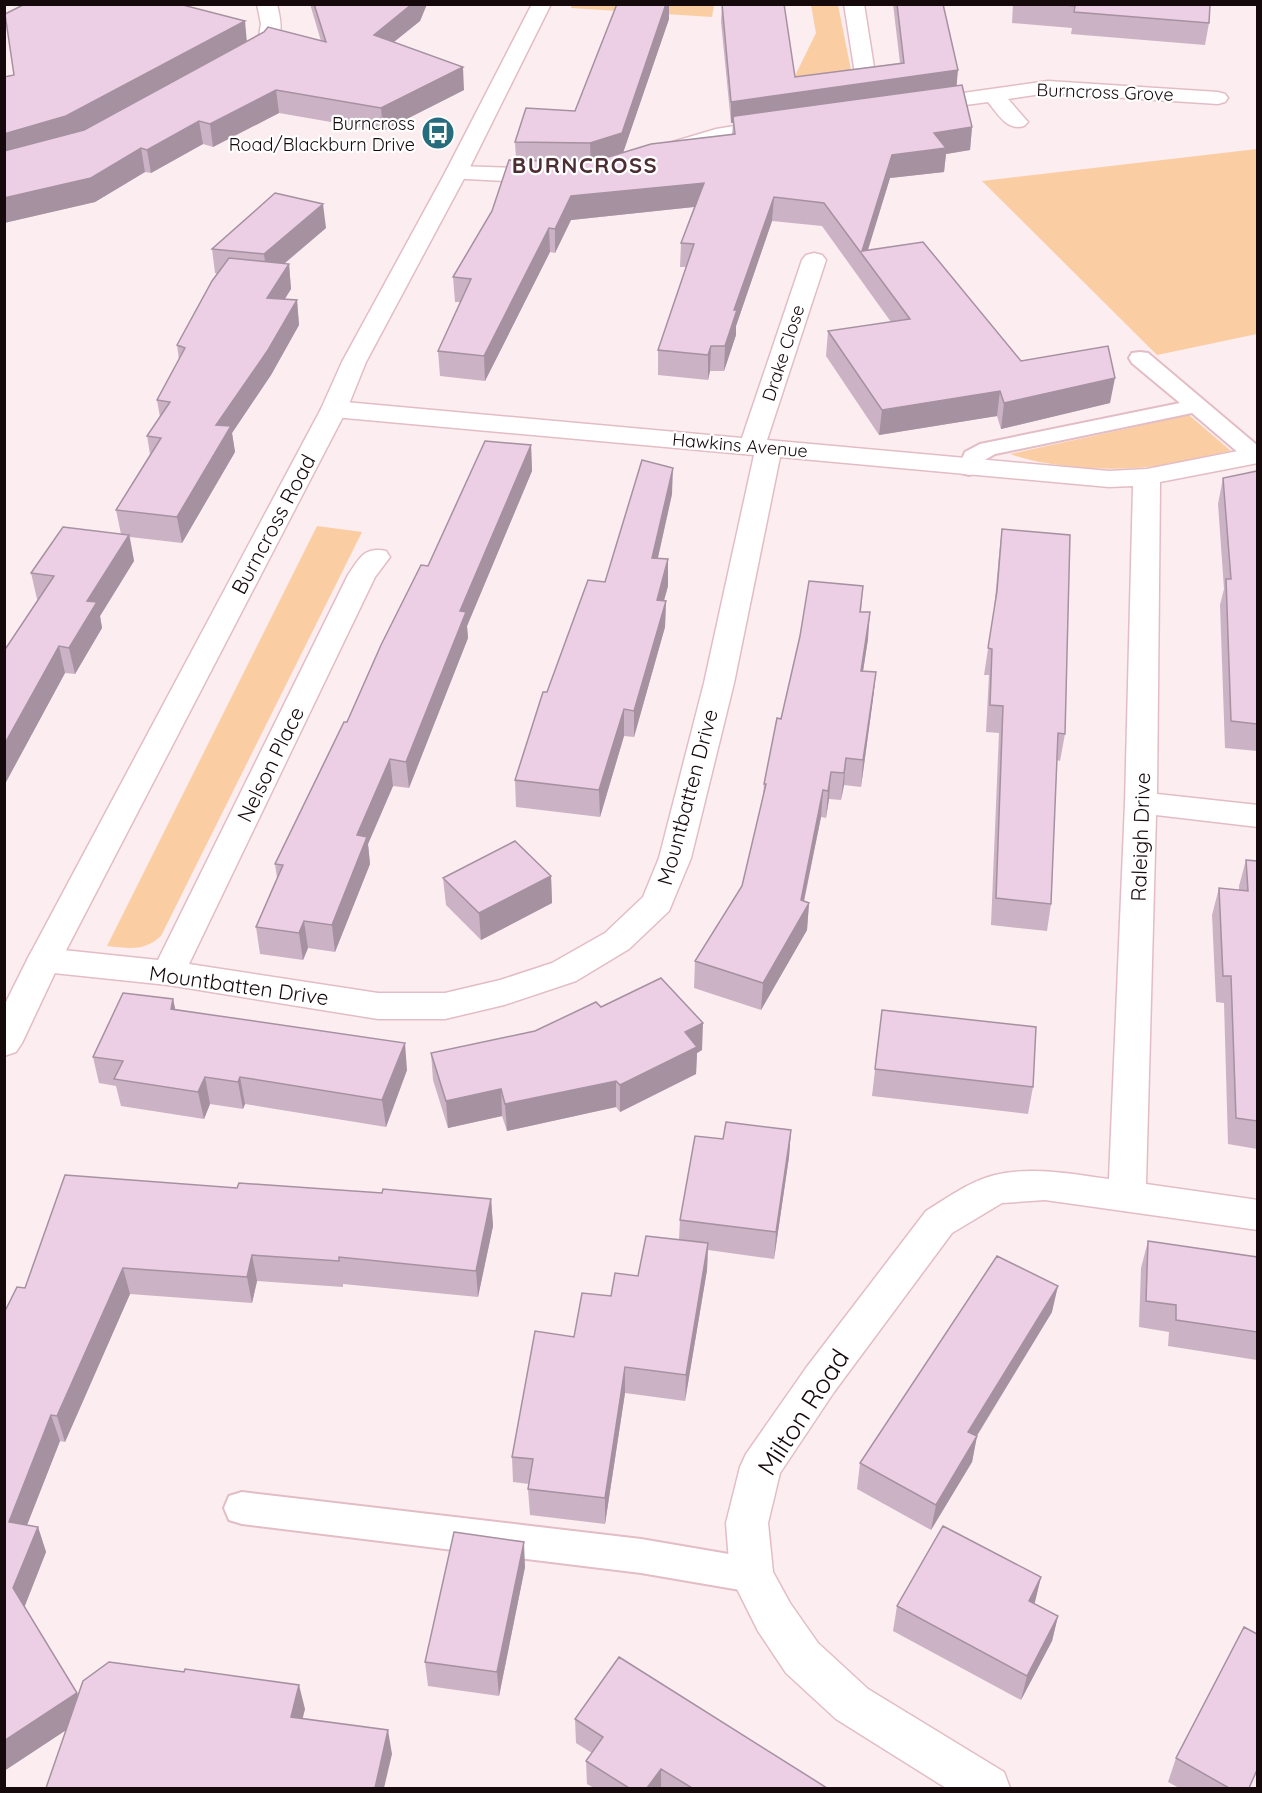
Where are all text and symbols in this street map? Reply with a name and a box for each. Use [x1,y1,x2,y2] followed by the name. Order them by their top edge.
[1036,78,1174,106] street label: Burncross Grove
[229,112,415,156] place label: Burncross Road/Blackburn Drive
[420,115,456,151] bus stop icon: Burncross Road/Blackburn Drive
[512,151,658,179] district label: BURNCROSS
[757,302,809,404] street label: Drake Close
[671,428,809,462] street label: Hawkins Avenue
[225,450,321,598] street label: Burncross Road
[231,702,309,826] street label: Nelson Place
[651,706,723,888] street label: Mountbatten Drive
[1125,772,1155,902] street label: Raleigh Drive
[148,960,330,1010] street label: Mountbatten Drive
[750,1343,856,1481] street label: Milton Road

